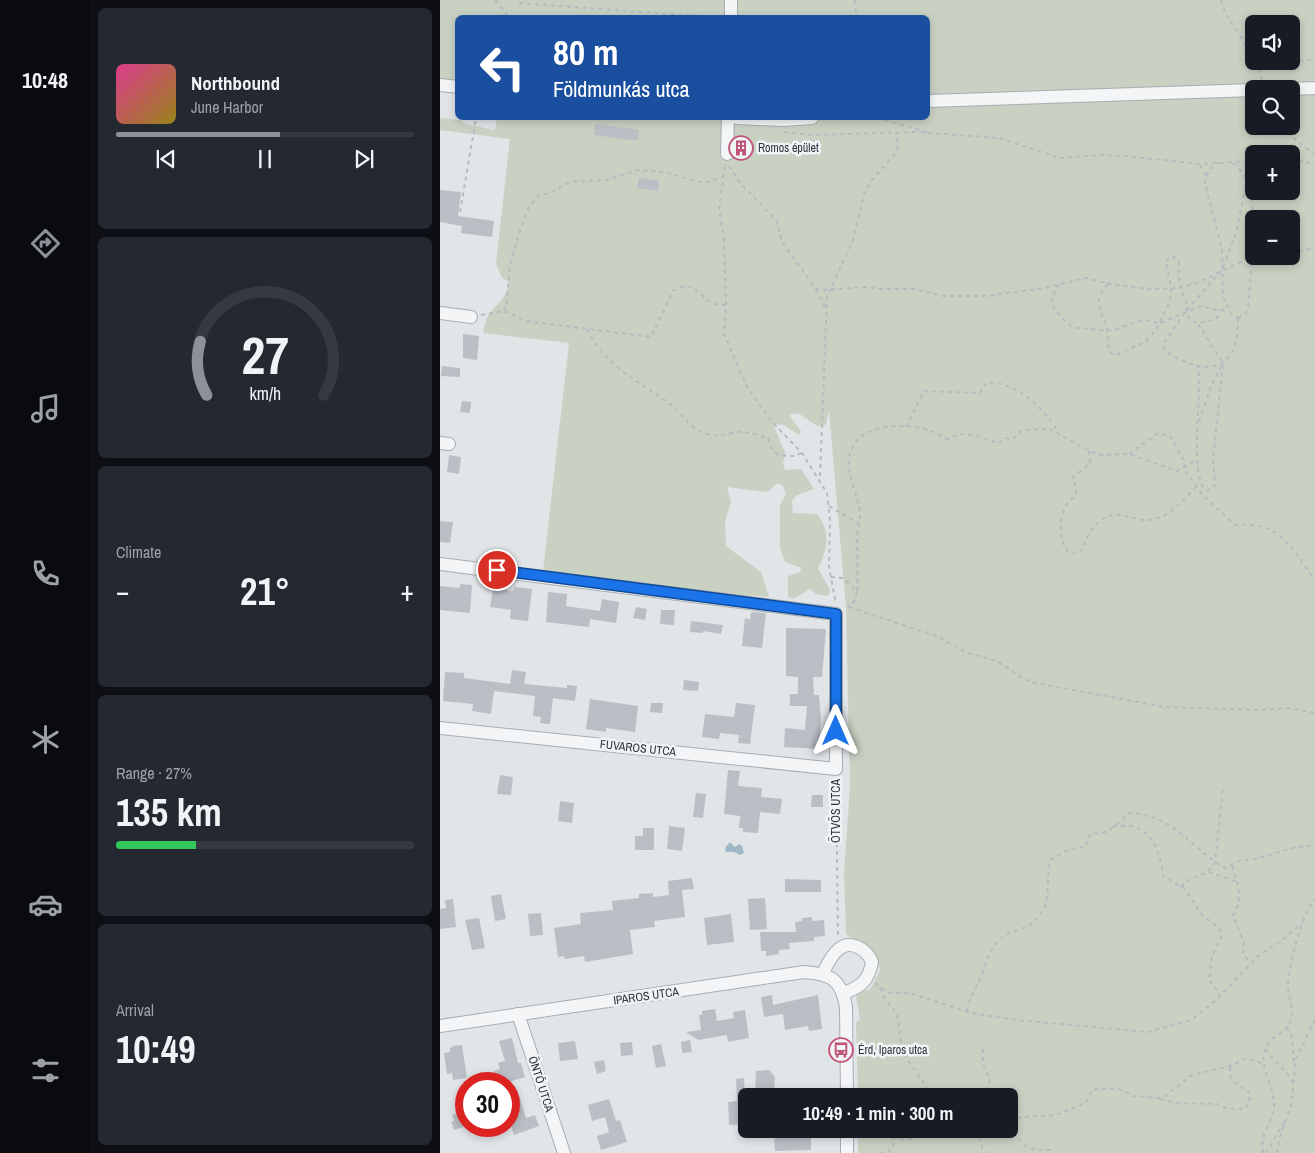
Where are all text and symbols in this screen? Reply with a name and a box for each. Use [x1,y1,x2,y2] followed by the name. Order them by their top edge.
[1245,15,1300,265] map controls
[1245,15,1300,70] button: sound
[553,29,618,76] text: 80 m
[470,35,535,100] icon: left
[22,65,68,95] text: 10:48
[191,70,280,96] text: Northbound
[553,74,690,104] text: Földmunkás utca
[1245,80,1300,135] button: search
[191,96,263,118] text: June Harbor
[728,135,754,161] building icon: Romos épület
[758,140,819,156] place label: Romos épület
[152,145,180,173] icon: previous
[251,145,279,173] icon: pause
[350,145,378,173] icon: next
[1245,145,1300,200] button: +
[1245,210,1300,265] button: −
[28,226,63,261] icon: directions
[241,320,289,390] text: 27
[249,382,281,406] text: km/h
[28,391,63,426] icon: music
[116,541,161,563] text: Climate
[476,549,518,591] pin
[28,556,63,591] icon: phone
[483,556,511,584] icon: arrive
[240,566,290,617] text: 21°
[116,572,129,610] text: −
[401,572,414,610] text: +
[809,704,861,756] position arrow
[28,722,63,757] icon: climate
[599,736,677,760] street label: FUVAROS UTCA
[116,762,192,784] text: Range · 27%
[827,779,844,843] street label: ÖTVÖS UTCA
[116,787,222,838] text: 135 km
[28,887,63,922] icon: car
[612,983,680,1009] street label: IPAROS UTCA
[116,999,154,1021] text: Arrival
[116,1024,196,1075] text: 10:49
[828,1037,854,1063] bus stop icon: Érd, Iparos utca
[858,1042,928,1058] place label: Érd, Iparos utca
[28,1053,63,1088] icon: filters
[524,1054,559,1114] street label: ÖNTŐ UTCA
[455,1072,520,1137] speed limit sign: 30
[803,1100,953,1126] text: 10:49 · 1 min · 300 m

